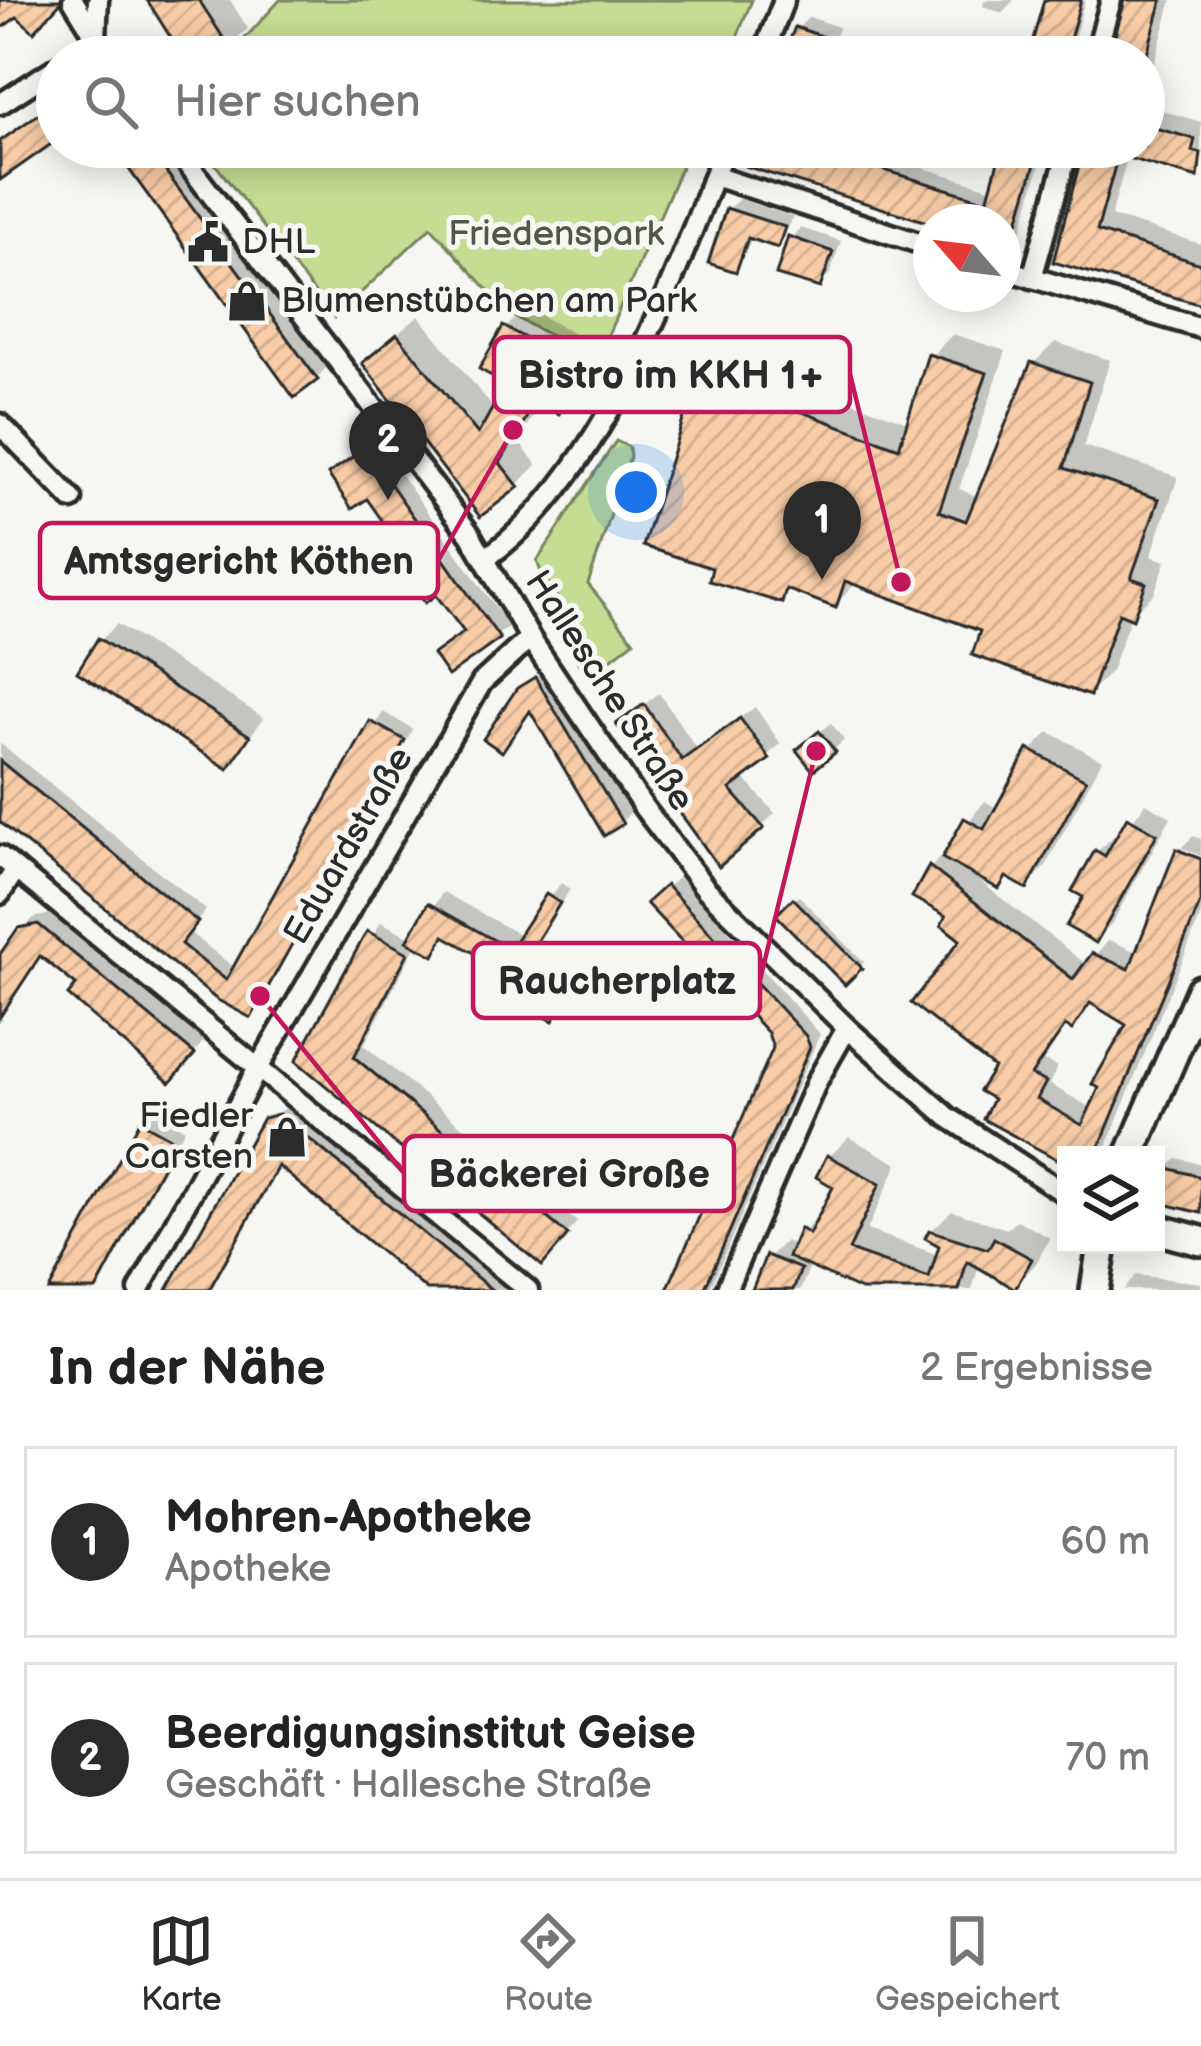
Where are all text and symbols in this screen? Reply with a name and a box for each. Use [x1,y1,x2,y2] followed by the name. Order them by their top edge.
[36,36,1165,168] search box
[78,69,144,135] icon: search
[174,75,421,130] text: Hier suchen
[913,204,1021,312] north arrow
[448,213,664,256] park label: Friedenspark
[185,219,231,265] public building icon: DHL
[242,221,316,264] place label: DHL
[224,278,270,324] shop icon: Blumenstübchen am Park
[281,280,697,323] place label: Blumenstübchen am Park
[494,337,850,412] callout: Bistro im KKH 1+
[518,353,826,400] text: Bistro im KKH 1+
[349,401,427,500] pin: 2
[606,462,666,522] your location
[783,481,861,580] pin: 1
[40,523,438,598] callout: Amtsgericht Köthen
[63,539,414,586] text: Amtsgericht Köthen
[515,563,703,819] street label: Hallesche Straße
[275,740,423,952] street label: Eduardstraße
[473,943,760,1018] callout: Raucherplatz
[498,959,736,1006] text: Raucherplatz
[125,1095,254,1179] place label: Fiedler Carsten
[264,1114,310,1160] shop icon: Fiedler Carsten
[404,1136,734,1211] callout: Bäckerei Große
[1057,1146,1165,1254] map controls
[1057,1146,1165,1254] button: layers
[428,1152,710,1199] text: Bäckerei Große
[48,1338,326,1399] text: In der Nähe
[920,1345,1153,1392] text: 2 Ergebnisse
[165,1491,532,1546] text: Mohren-Apotheke
[82,1519,98,1566] text: 1
[1060,1519,1150,1566] text: 60 m
[165,1546,331,1593] text: Apotheke
[165,1707,696,1762] text: Beerdigungsinstitut Geise
[78,1735,102,1782] text: 2
[1065,1735,1150,1782] text: 70 m
[165,1762,652,1809] text: Geschäft · Hallesche Straße
[141,1908,222,2020] tab: Karte
[504,1908,593,2020] tab: Route
[875,1908,1060,2020] tab: Gespeichert

